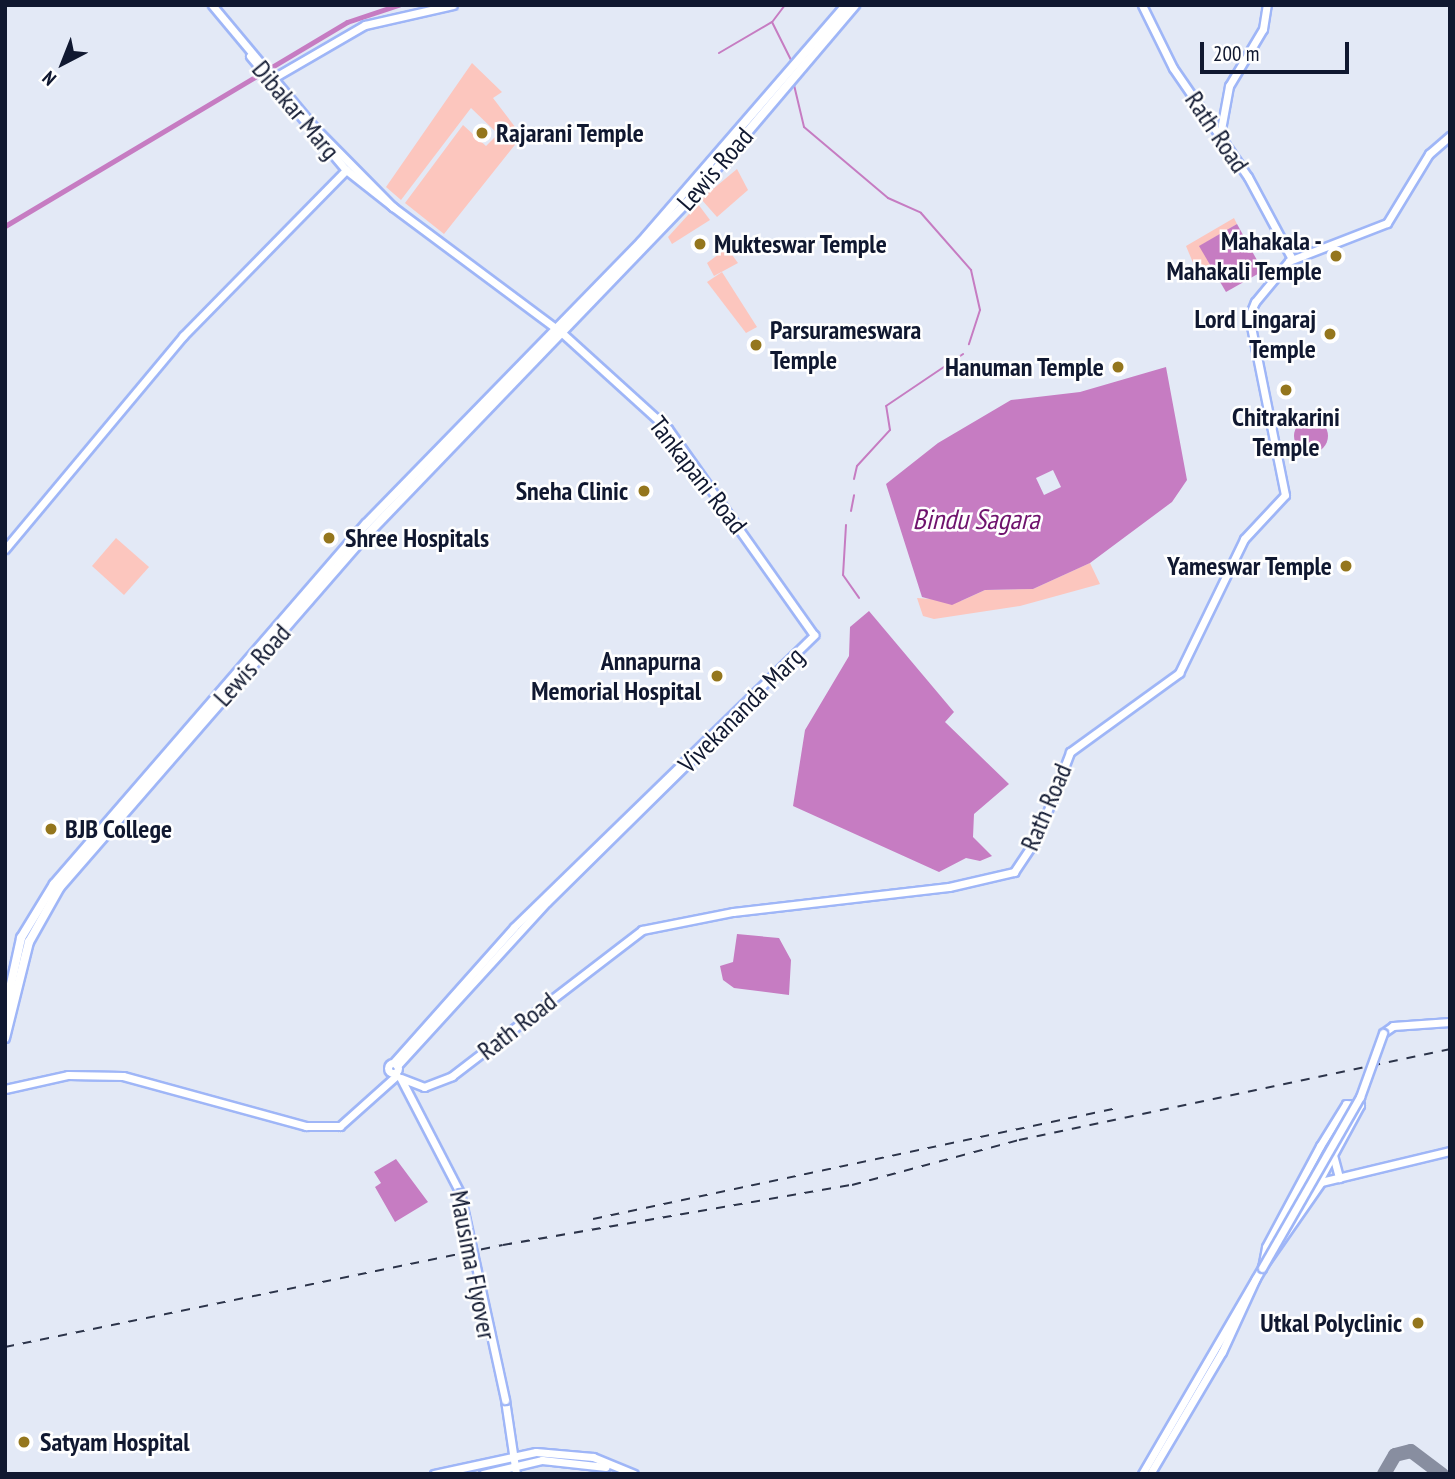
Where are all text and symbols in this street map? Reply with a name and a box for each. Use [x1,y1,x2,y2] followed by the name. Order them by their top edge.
[28,28,98,98] north arrow
[1203,28,1352,72] scale bar
[1213,40,1259,67] text: 200 m
[246,54,346,166] street label: Dibakar Marg
[37,66,61,91] text: N
[1179,85,1255,179] street label: Rath Road
[496,117,645,149] place label: Rajarani Temple
[670,121,760,217] street label: Lewis Road
[474,125,490,141] marker: Rajarani Temple
[1166,225,1322,286] place label: Mahakala - Mahakali Temple
[714,228,888,260] place label: Mukteswar Temple
[692,236,708,252] marker: Mukteswar Temple
[1328,248,1344,264] marker: Mahakala - Mahakali Temple
[1195,303,1316,364] place label: Lord Lingaraj Temple
[770,314,921,376] place label: Parsurameswara Temple
[1322,326,1338,342] marker: Lord Lingaraj Temple
[748,337,764,353] marker: Parsurameswara Temple
[944,351,1104,383] place label: Hanuman Temple
[1110,359,1126,375] marker: Hanuman Temple
[1278,382,1294,398] marker: Chitrakarini Temple
[1232,401,1340,462] place label: Chitrakarini Temple
[643,410,753,540] street label: Tankapani Road
[515,475,628,507] place label: Sneha Clinic
[634,481,654,501] marker: Sneha Clinic
[912,502,1040,536] water label: Bindu Sagara
[345,522,489,554] place label: Shree Hospitals
[319,528,339,548] marker: Shree Hospitals
[1166,550,1332,582] place label: Yameswar Temple
[1338,558,1354,574] marker: Yameswar Temple
[207,617,297,713] street label: Lewis Road
[672,641,810,779] street label: Vivekananda Marg
[531,645,701,706] place label: Annapurna Memorial Hospital
[707,666,727,686] marker: Annapurna Memorial Hospital
[1014,759,1078,855] street label: Rath Road
[65,813,172,845] place label: BJB College
[43,821,59,837] marker: BJB College
[471,986,563,1066] street label: Rath Road
[443,1188,503,1342] street label: Mausima Flyover
[1260,1307,1402,1339] place label: Utkal Polyclinic
[1408,1313,1428,1333] marker: Utkal Polyclinic
[40,1426,189,1458] place label: Satyam Hospital
[14,1432,34,1452] marker: Satyam Hospital

